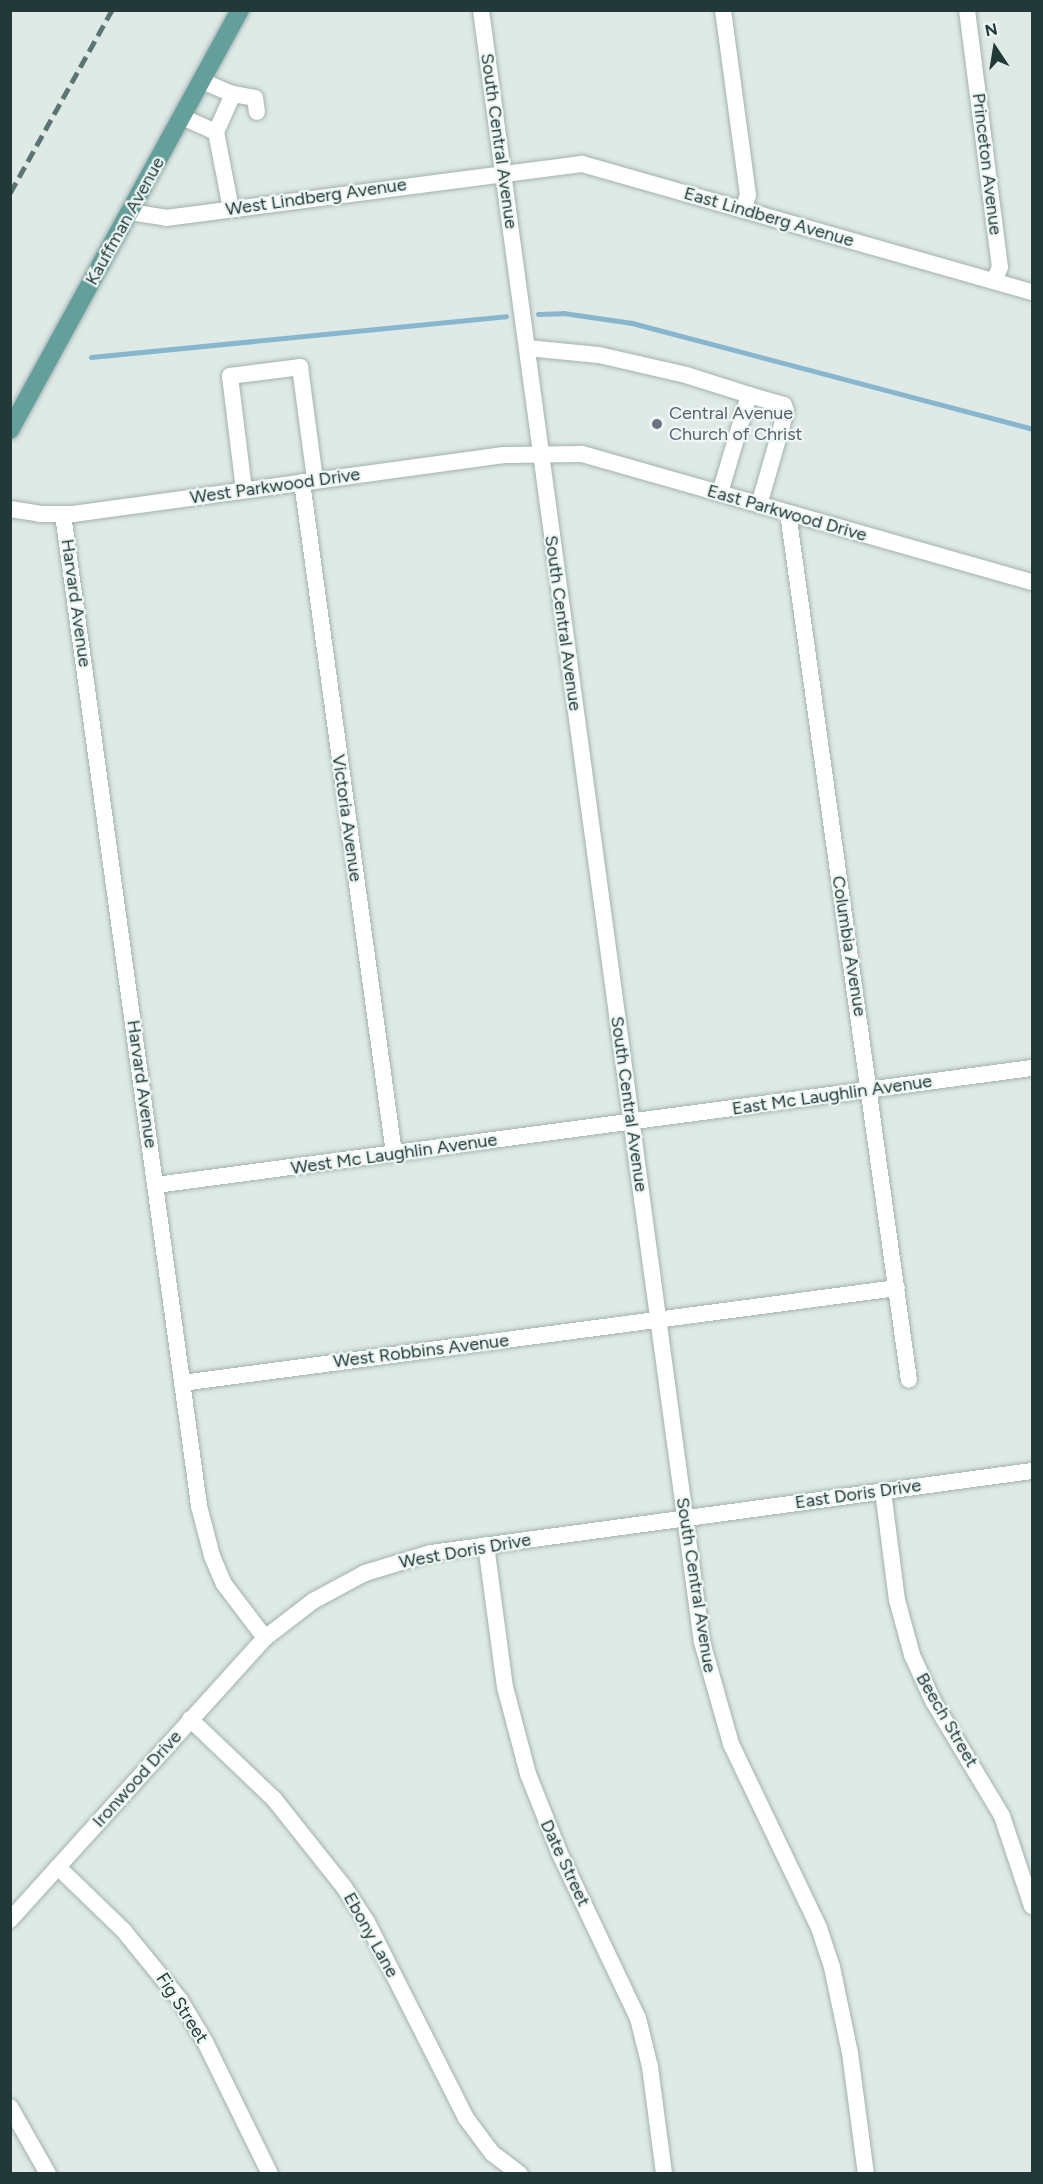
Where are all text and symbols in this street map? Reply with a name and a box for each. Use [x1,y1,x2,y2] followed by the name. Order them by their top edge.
[965,18,1025,78] north arrow
[983,19,999,40] text: N
[476,52,522,230] street label: South Central Avenue
[968,92,1006,236] street label: Princeton Avenue
[81,153,169,289] street label: Kauffman Avenue
[224,174,408,220] street label: West Lindberg Avenue
[681,182,857,252] street label: East Lindberg Avenue
[669,403,802,446] place label: Central Avenue Church of Christ
[650,417,664,431] marker: Central Avenue Church of Christ
[189,463,361,509] street label: West Parkwood Drive
[705,480,869,546] street label: East Parkwood Drive
[540,534,586,712] street label: South Central Avenue
[56,538,96,668] street label: Harvard Avenue
[327,753,367,883] street label: Victoria Avenue
[827,874,871,1018] street label: Columbia Avenue
[606,1015,652,1193] street label: South Central Avenue
[122,1019,162,1149] street label: Harvard Avenue
[731,1070,933,1120] street label: East Mc Laughlin Avenue
[289,1129,499,1179] street label: West Mc Laughlin Avenue
[332,1330,510,1372] street label: West Robbins Avenue
[794,1474,922,1514] street label: East Doris Drive
[671,1496,721,1674] street label: South Central Avenue
[397,1529,533,1573] street label: West Doris Drive
[911,1669,983,1771] street label: Beech Street
[88,1726,186,1832] street label: Ironwood Drive
[536,1816,594,1910] street label: Date Street
[339,1889,403,1981] street label: Ebony Lane
[151,1969,213,2047] street label: Fig Street

